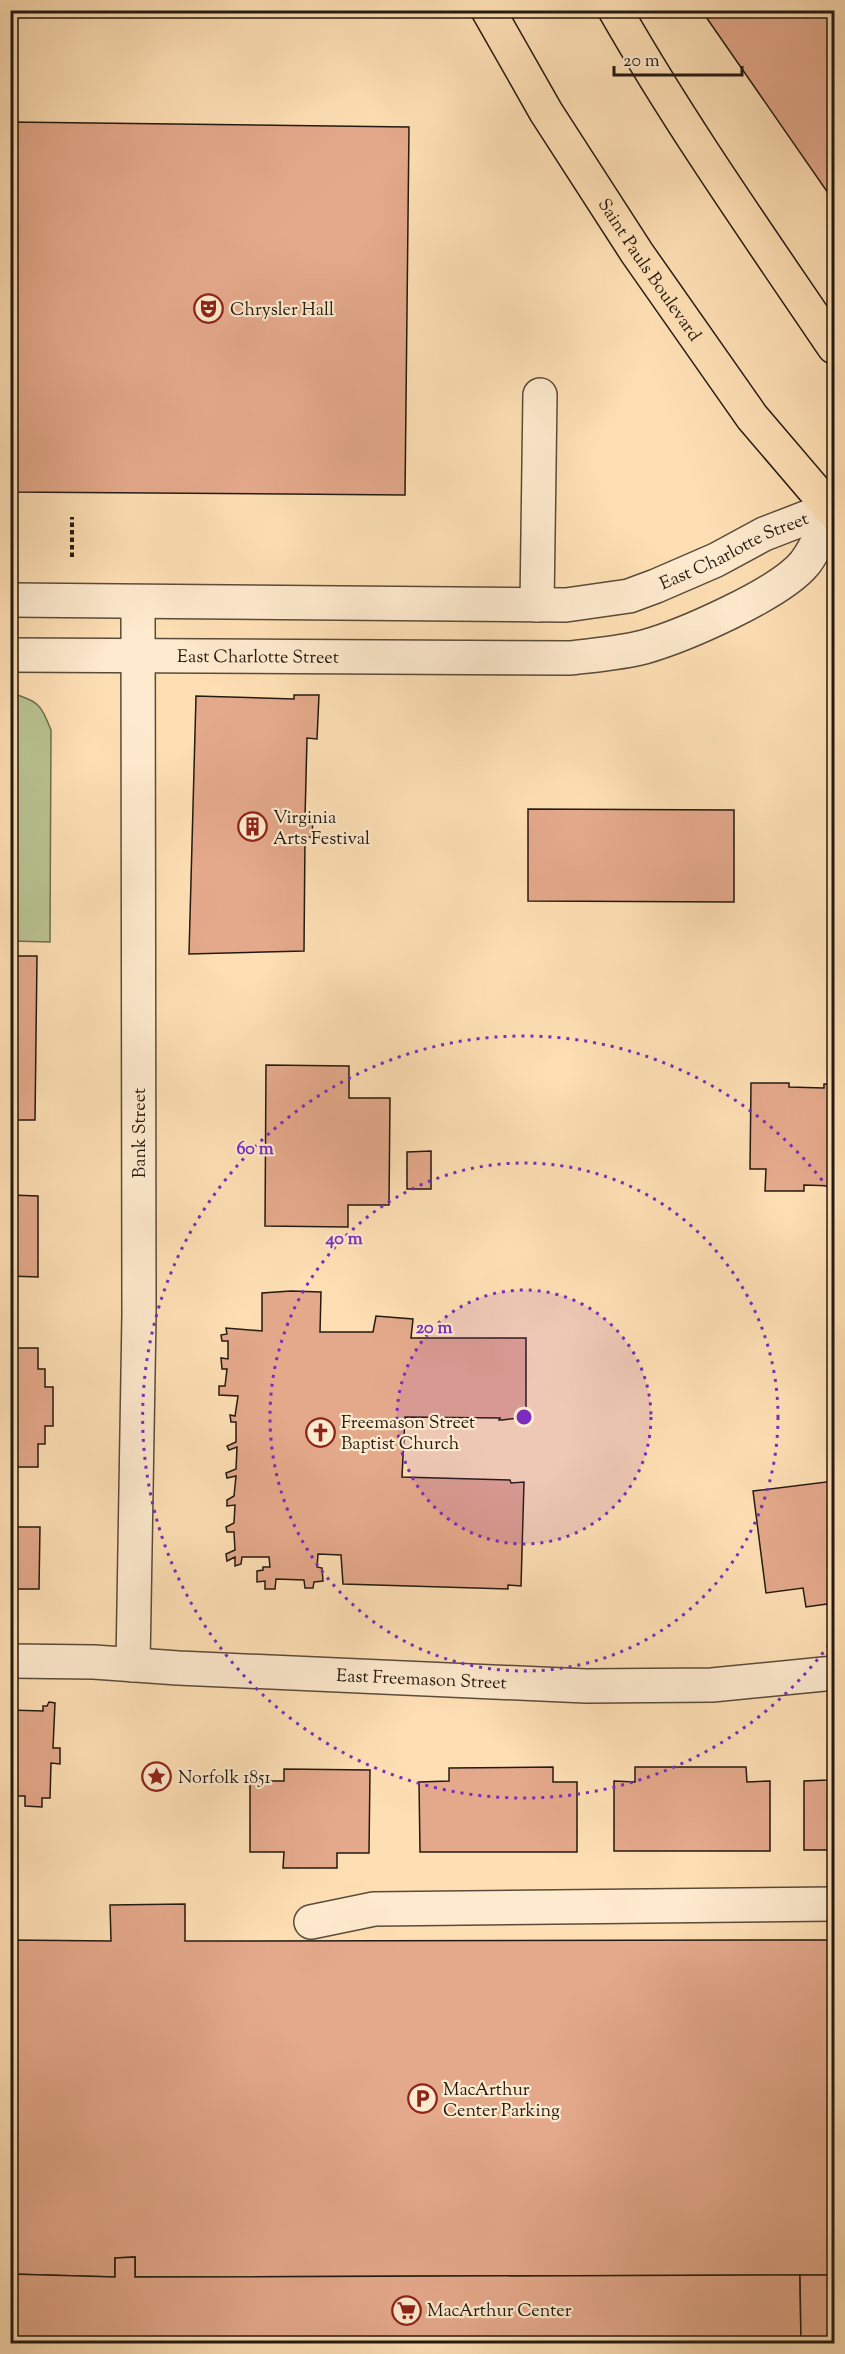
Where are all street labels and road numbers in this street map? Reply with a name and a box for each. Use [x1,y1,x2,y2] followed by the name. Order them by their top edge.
[590,194,706,347] street label: Saint Pauls Boulevard
[656,507,813,598] street label: East Charlotte Street
[177,645,339,672] street label: East Charlotte Street
[128,1088,154,1178] street label: Bank Street
[336,1664,507,1697] street label: East Freemason Street

